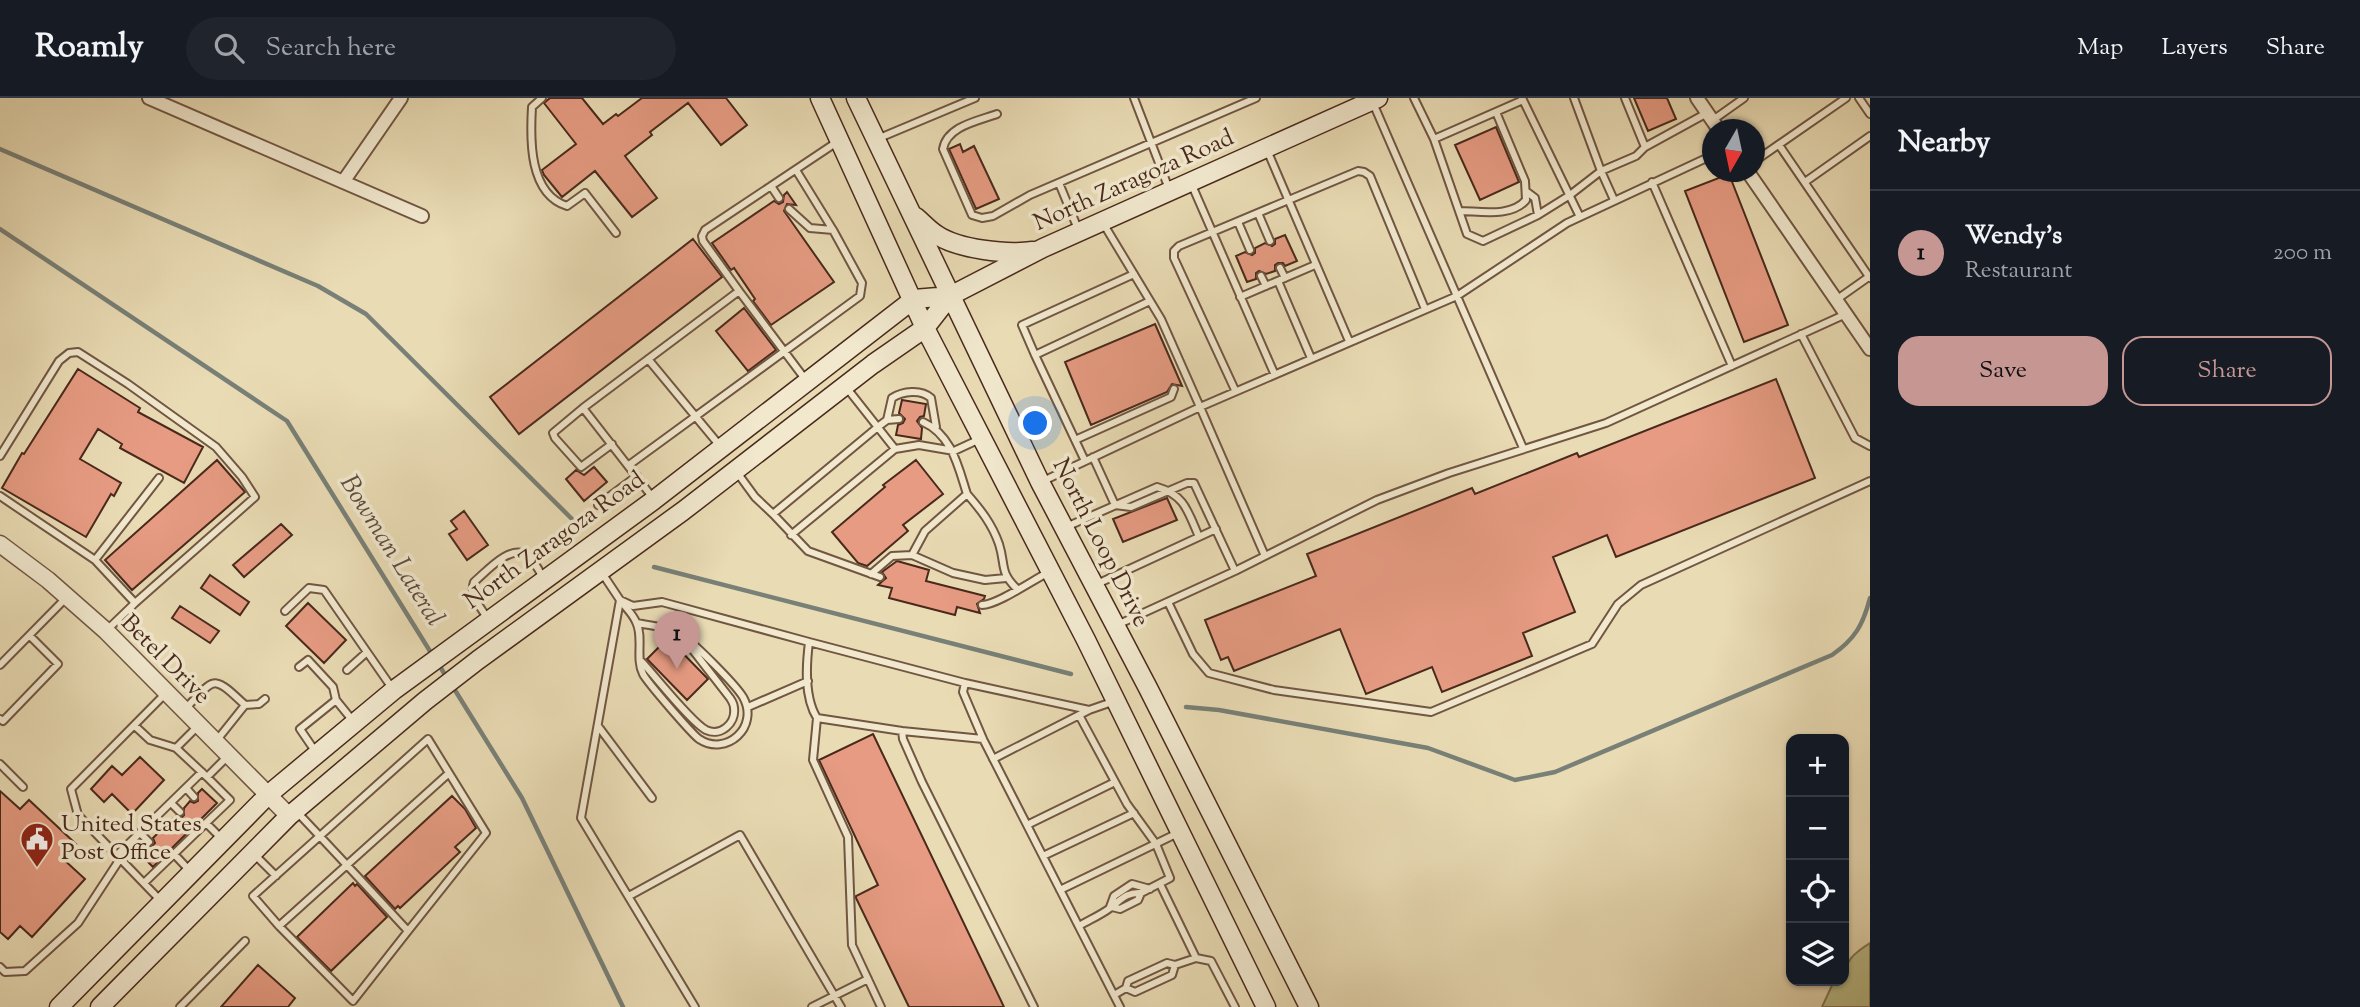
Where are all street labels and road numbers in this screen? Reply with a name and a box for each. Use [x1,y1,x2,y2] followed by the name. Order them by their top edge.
[1028,121,1240,241] street label: North Zaragoza Road
[1043,453,1157,633] street label: North Loop Drive
[458,463,653,618] street label: North Zaragoza Road
[112,607,218,713] street label: Betel Drive

